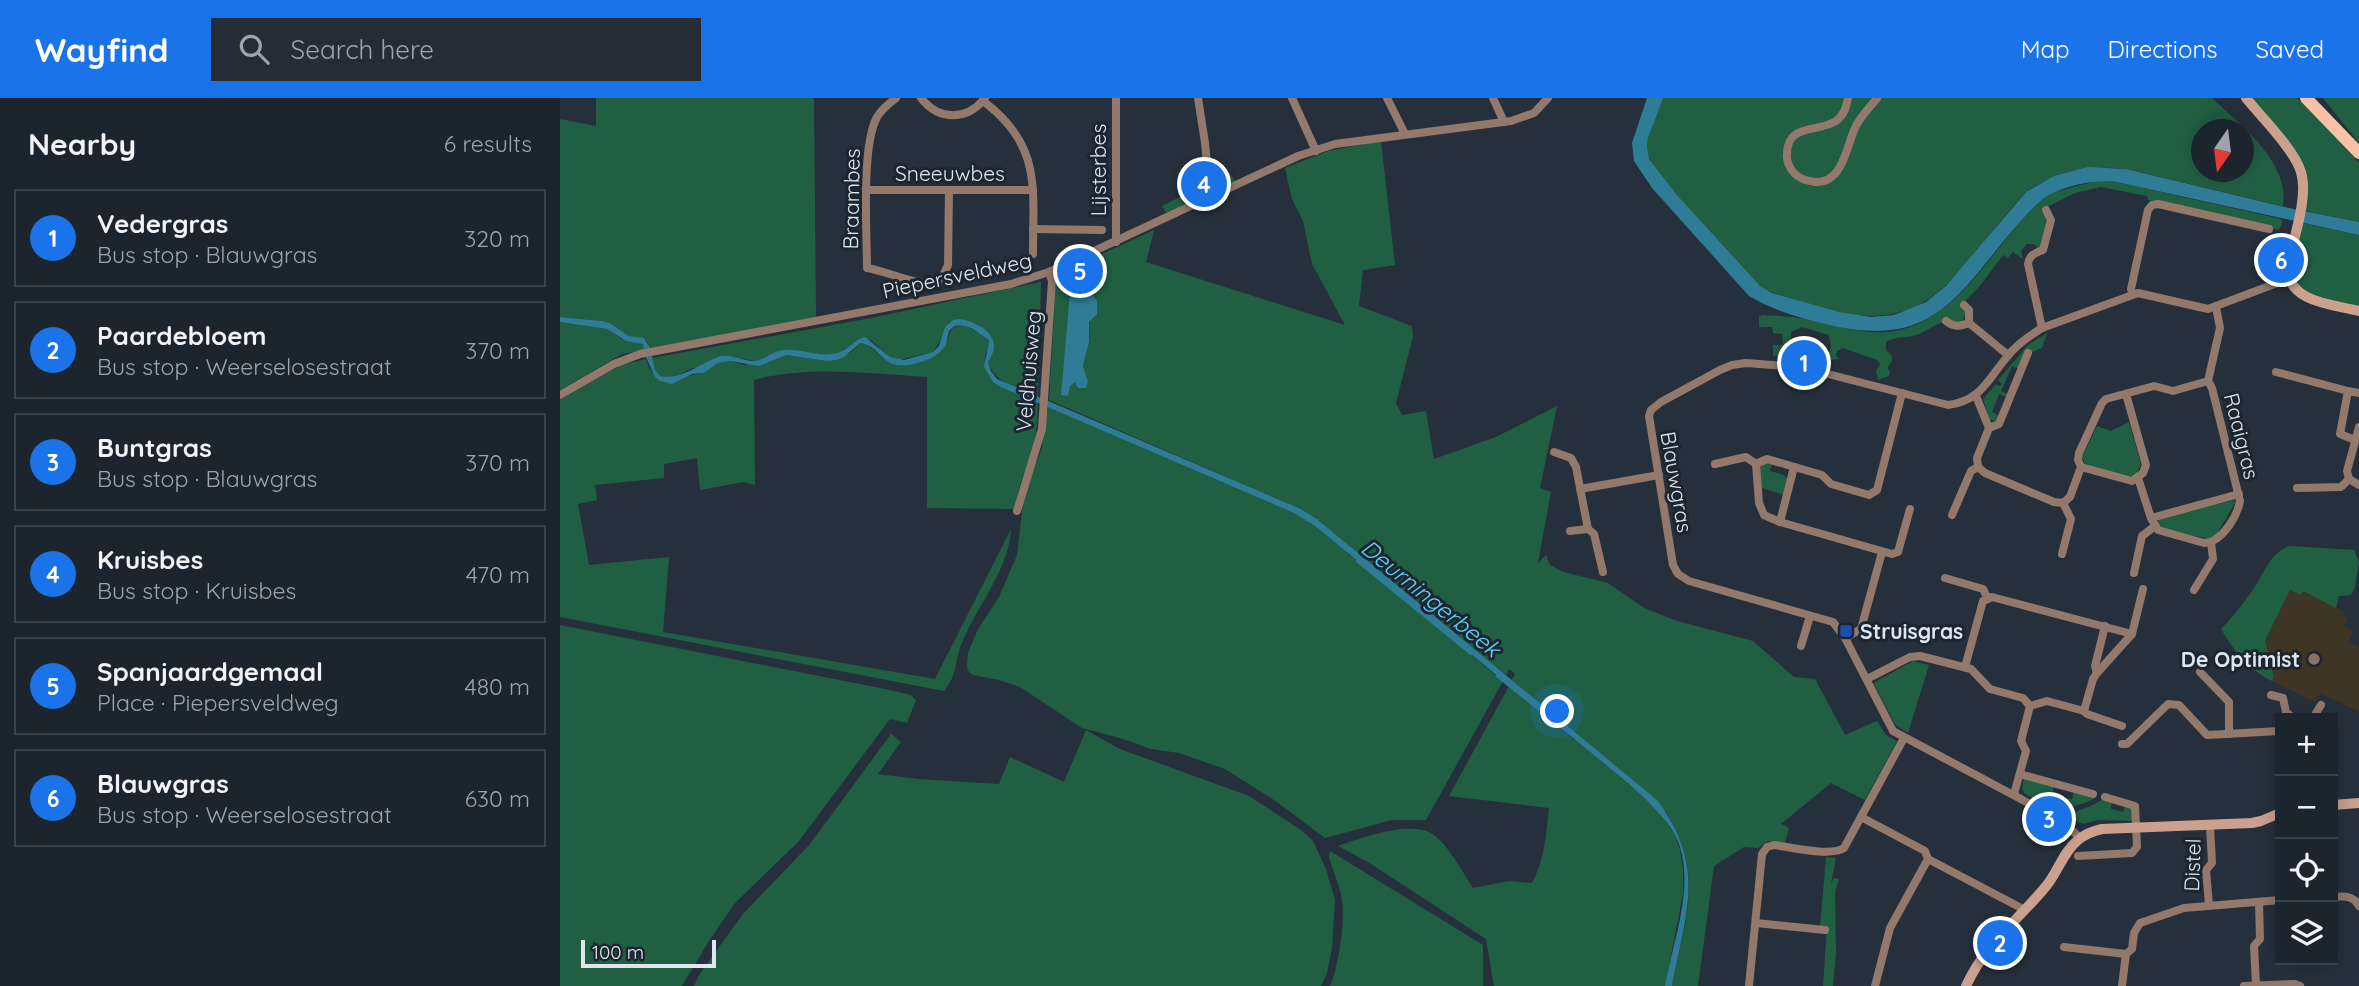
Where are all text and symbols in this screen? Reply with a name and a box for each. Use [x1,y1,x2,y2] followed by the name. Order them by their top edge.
[211,18,701,81] search box
[35,29,169,70] text: Wayfind
[235,30,273,68] icon: search
[291,33,434,66] text: Search here
[2021,34,2070,64] text: Map
[2108,34,2218,64] text: Directions
[2256,34,2324,64] text: Saved
[2191,119,2254,182] north arrow
[1085,124,1111,216] street label: Lijsterbes
[28,125,136,163] text: Nearby
[444,129,532,158] text: 6 results
[837,148,865,250] street label: Braambes
[1181,158,1227,210] pin: 4
[895,160,1005,186] street label: Sneeuwbes
[97,207,228,240] text: Vedergras
[49,224,57,253] text: 1
[464,224,530,253] text: 320 m
[2258,234,2304,286] pin: 6
[97,240,317,269] text: Bus stop · Blauwgras
[1057,245,1103,297] pin: 5
[880,246,1034,304] street label: Piepersveldweg
[1010,309,1046,433] street label: Veldhuisweg
[97,319,266,352] text: Paardebloem
[46,336,60,365] text: 2
[465,336,530,365] text: 370 m
[1781,337,1827,389] pin: 1
[97,352,392,381] text: Bus stop · Weerselosestraat
[2219,390,2265,482] street label: Raaigras
[1655,429,1699,535] street label: Blauwgras
[97,431,212,464] text: Buntgras
[47,448,59,477] text: 3
[465,448,530,477] text: 370 m
[97,464,317,493] text: Bus stop · Blauwgras
[1355,533,1508,664] water label: Deurningerbeek
[97,543,203,576] text: Kruisbes
[46,560,60,589] text: 4
[466,560,530,589] text: 470 m
[97,576,296,605] text: Bus stop · Kruisbes
[1860,618,1963,644] place label: Struisgras
[1838,623,1854,639] marker: Struisgras
[2181,646,2300,672] place label: De Optimist
[2306,651,2322,667] marker: De Optimist
[97,655,323,688] text: Spanjaardgemaal
[46,672,60,701] text: 5
[465,672,530,701] text: 480 m
[97,688,339,717] text: Place · Piepersveldweg
[1540,694,1574,728] your location
[2275,713,2338,965] map controls
[2275,713,2338,776] button: +
[97,767,229,800] text: Blauwgras
[2275,776,2338,839] button: −
[47,784,59,813] text: 6
[465,784,530,813] text: 630 m
[2026,793,2072,845] pin: 3
[97,800,392,829] text: Bus stop · Weerselosestraat
[2178,838,2206,892] street label: Distel
[2275,839,2338,902] button: locate
[2275,902,2338,965] button: layers
[1977,917,2023,969] pin: 2
[581,937,716,969] scale bar
[592,940,644,964] text: 100 m

